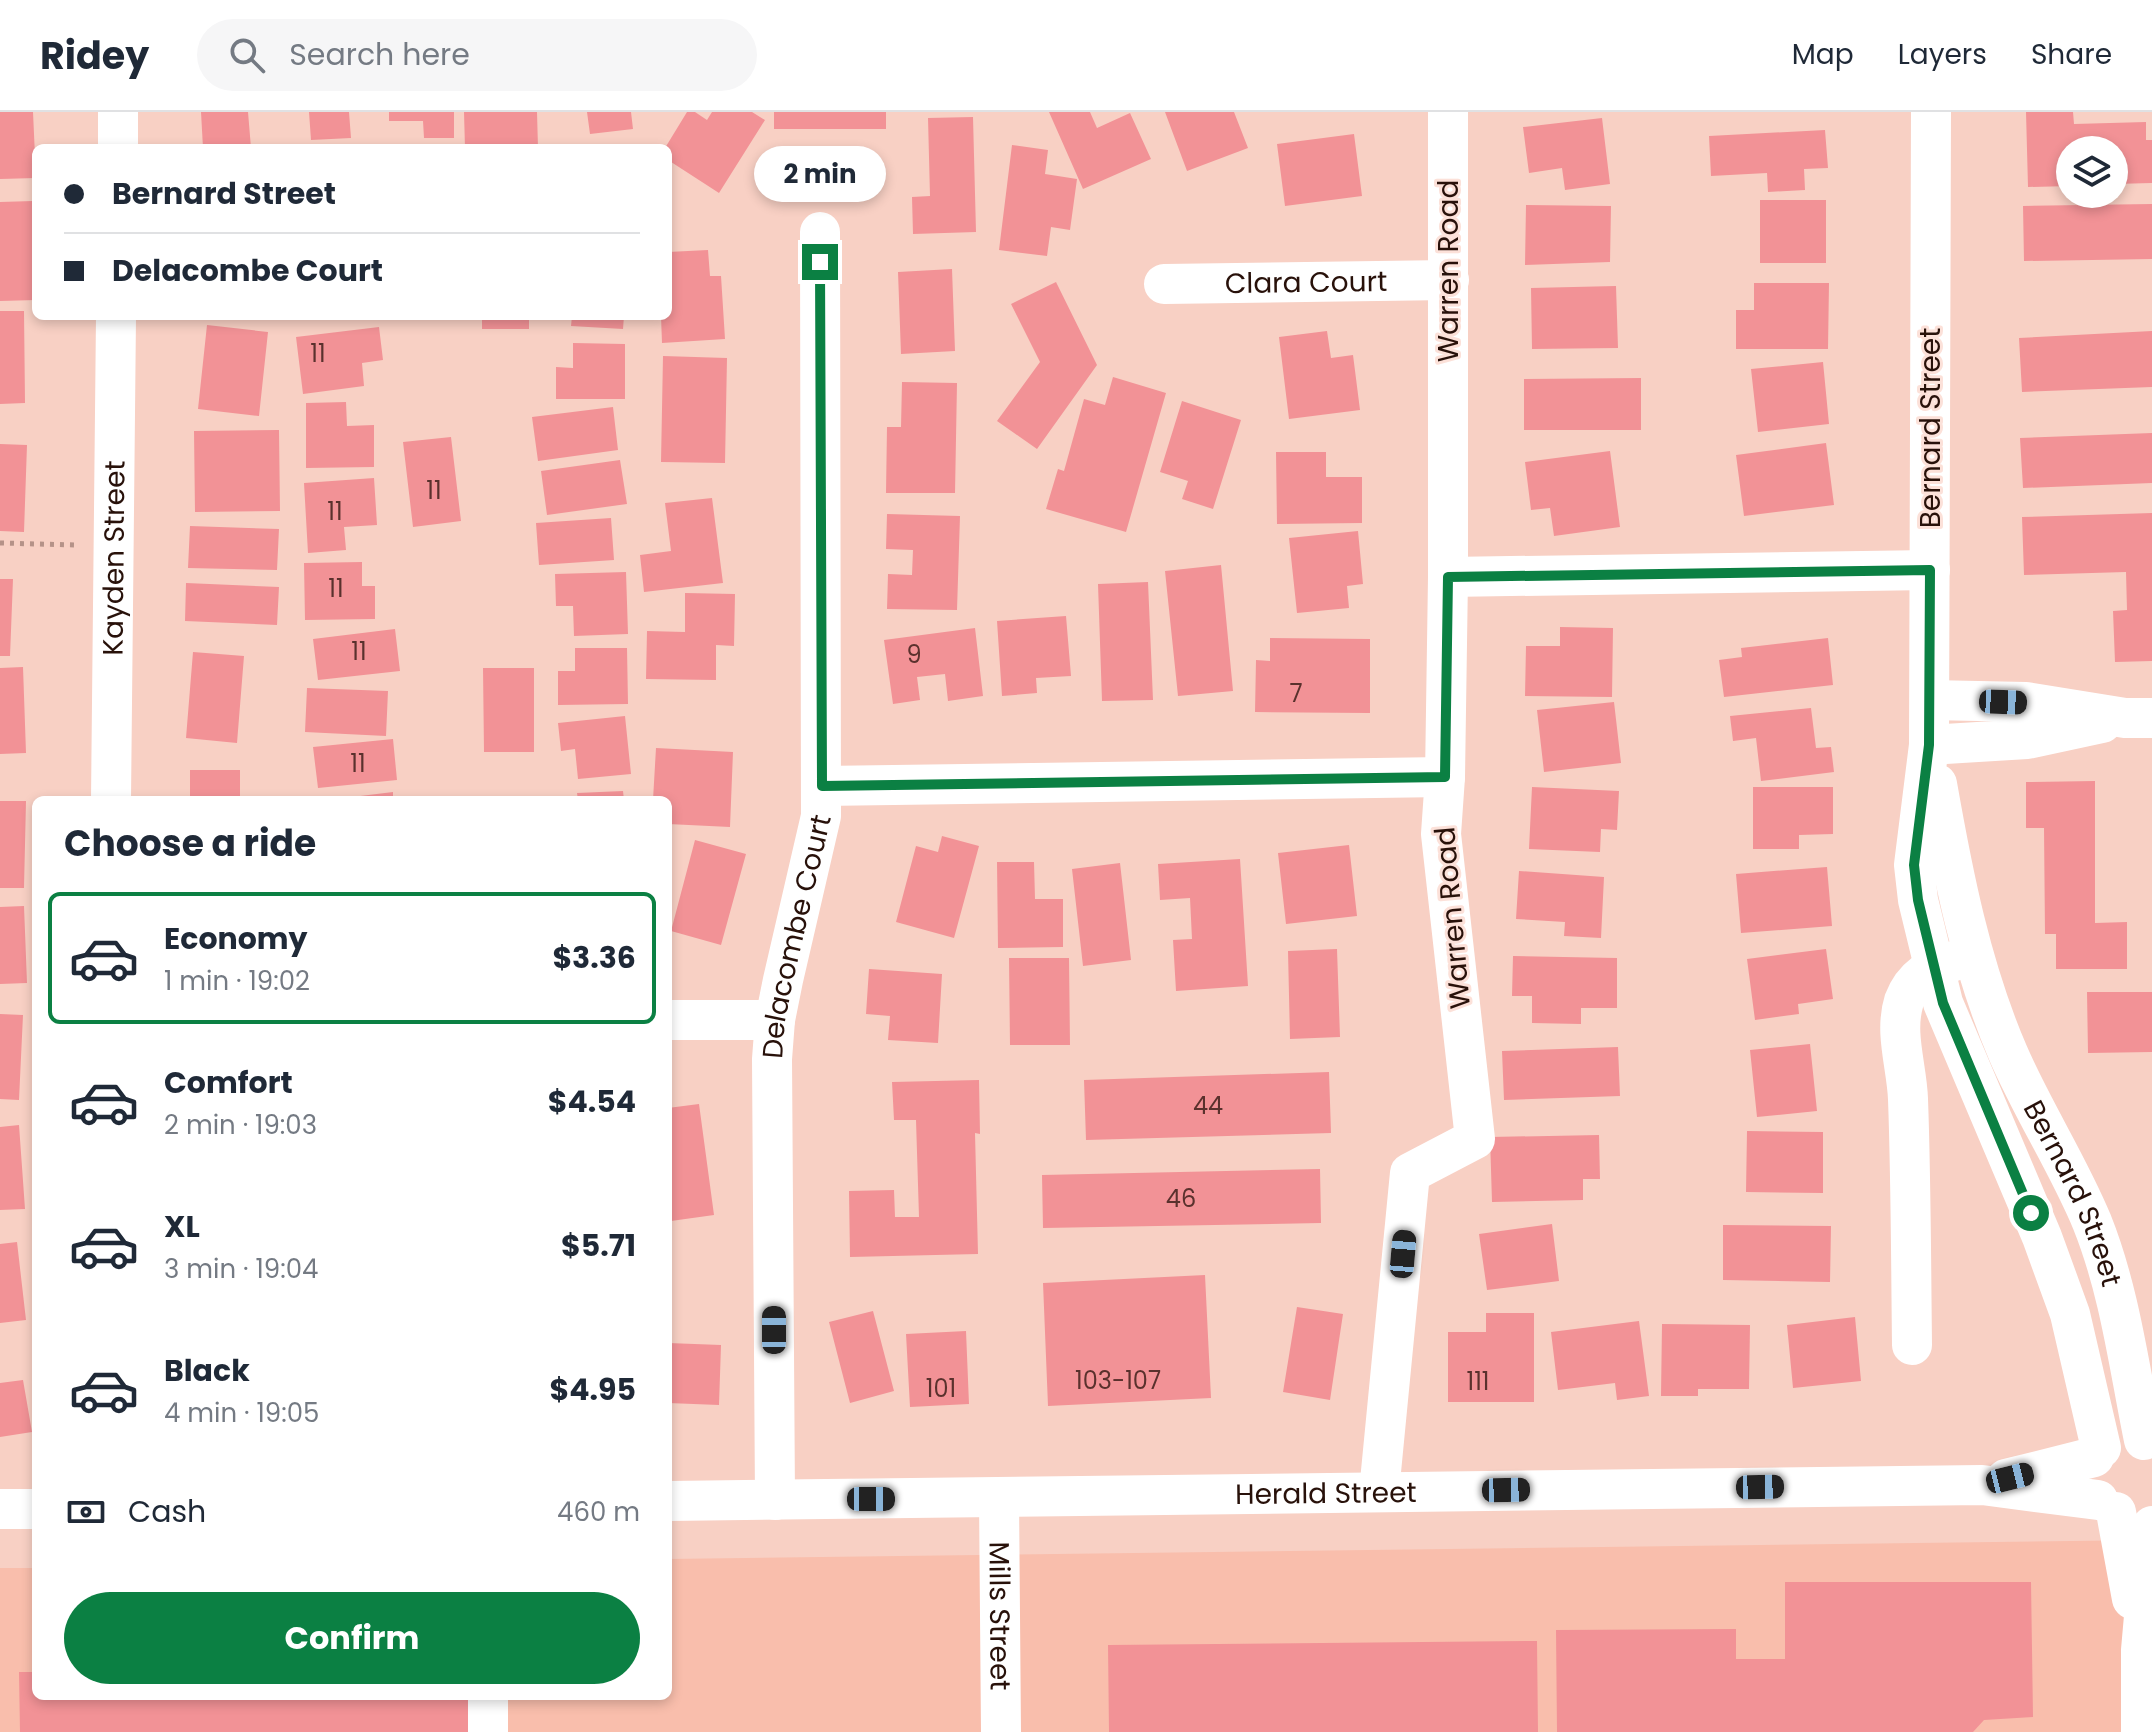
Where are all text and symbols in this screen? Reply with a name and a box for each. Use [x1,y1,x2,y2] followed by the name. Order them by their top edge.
[197,19,757,91] search box
[40,29,149,82] text: Ridey
[225,33,269,77] icon: search
[289,33,470,76] text: Search here
[1792,35,1854,74] text: Map
[1898,35,1987,74] text: Layers
[2031,35,2112,74] text: Share
[2056,136,2128,208] map controls
[2056,136,2128,208] button: layers
[754,146,886,202] callout: 2 min
[783,156,857,192] text: 2 min
[112,172,336,215] text: Bernard Street
[1429,180,1468,362] street label: Warren Road
[802,244,838,280] route end
[112,249,383,292] text: Delacombe Court
[1225,262,1387,303] street label: Clara Court
[1911,328,1950,528] street label: Bernard Street
[310,337,326,370] house number: 11
[93,460,135,656] street label: Kayden Street
[426,474,442,507] house number: 11
[327,495,343,528] house number: 11
[328,572,344,605] house number: 11
[351,635,367,668] house number: 11
[906,638,922,671] house number: 9
[1289,677,1303,710] house number: 7
[1979,689,2027,715] car
[350,747,366,780] house number: 11
[753,811,841,1060] street label: Delacombe Court
[64,818,316,869] text: Choose a ride
[1425,825,1480,1011] street label: Warren Road
[164,917,308,960] text: Economy
[68,922,140,994] icon: car
[552,936,636,979] text: $3.36
[164,963,310,999] text: 1 min · 19:02
[164,1061,293,1104] text: Comfort
[68,1066,140,1138] icon: car
[548,1080,636,1123] text: $4.54
[1193,1089,1223,1122] house number: 44
[2014,1094,2131,1291] street label: Bernard Street
[164,1107,317,1143] text: 2 min · 19:03
[1166,1182,1196,1215] house number: 46
[2013,1195,2049,1231] route start
[164,1205,200,1248] text: XL
[68,1210,140,1282] icon: car
[561,1224,636,1267] text: $5.71
[1389,1229,1417,1279] car
[164,1251,318,1287] text: 3 min · 19:04
[762,1306,786,1354] car
[164,1349,250,1392] text: Black
[68,1354,140,1426] icon: car
[1075,1364,1161,1397] house number: 103-107
[1466,1365,1490,1398] house number: 111
[550,1368,636,1411] text: $4.95
[926,1372,956,1405] house number: 101
[164,1395,319,1431] text: 4 min · 19:05
[1984,1461,2036,1495] car
[1235,1473,1417,1514] street label: Herald Street
[1736,1475,1784,1499] car
[1482,1478,1530,1502] car
[847,1487,895,1511] car
[64,1490,108,1534] icon: cash
[128,1490,206,1533] text: Cash
[557,1494,640,1530] text: 460 m
[979,1541,1020,1691] street label: Mills Street
[64,1592,640,1684] button: Confirm

